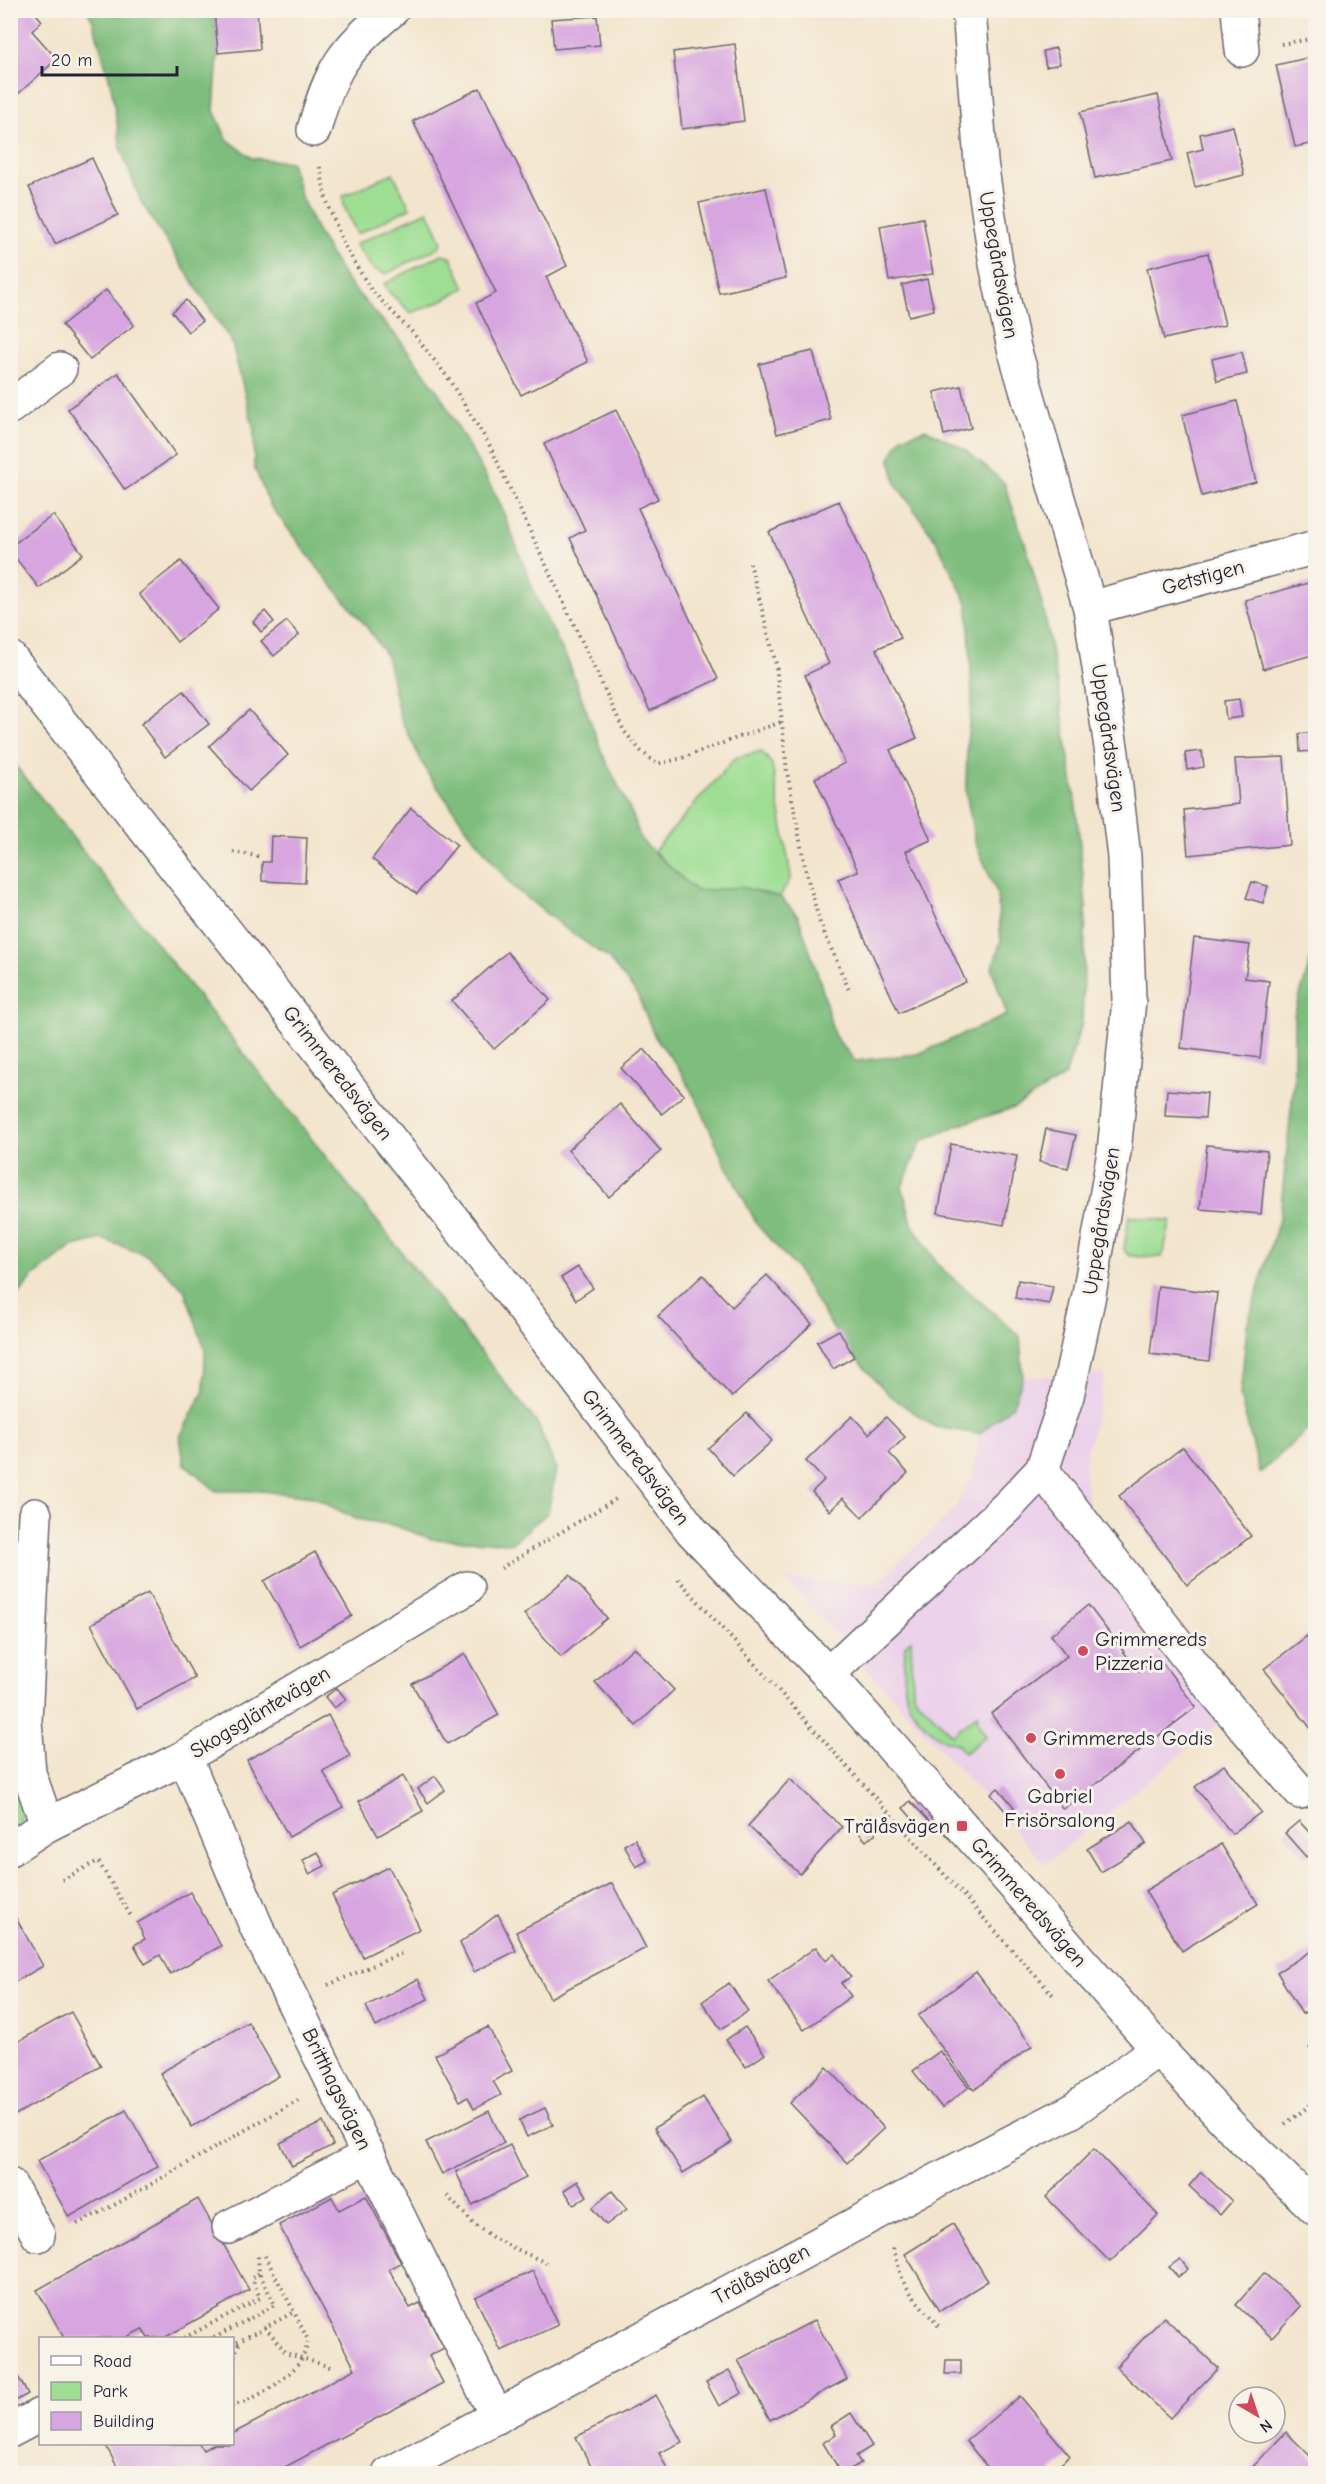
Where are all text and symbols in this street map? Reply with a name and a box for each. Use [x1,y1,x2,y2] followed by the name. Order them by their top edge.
[42,39,177,77] scale bar
[51,50,92,71] text: 20 m
[974,189,1024,341] street label: Uppegårdsvägen
[1159,554,1247,600] street label: Getstigen
[1087,662,1131,814] street label: Uppegårdsvägen
[278,1001,398,1145] street label: Grimmeredsvägen
[1077,1145,1125,1297] street label: Uppegårdsvägen
[577,1384,695,1530] street label: Grimmeredsvägen
[1095,1627,1207,1675] place label: Grimmereds Pizzeria
[1076,1644,1090,1658] marker: Grimmereds Pizzeria
[186,1661,334,1763] street label: Skogsgläntevägen
[1043,1726,1213,1750] place label: Grimmereds Godis
[1024,1731,1038,1745] marker: Grimmereds Godis
[1053,1767,1067,1781] marker: Gabriel Frisörsalong
[1004,1784,1116,1832] place label: Gabriel Frisörsalong
[844,1814,950,1838] place label: Trälåsvägen
[955,1819,969,1833] marker: Trälåsvägen
[966,1832,1092,1972] street label: Grimmeredsvägen
[297,2024,377,2154] street label: Britthagsvägen
[709,2238,813,2310] street label: Trälåsvägen
[39,2337,234,2445] legend
[93,2351,132,2372] text: Road
[93,2381,128,2402] text: Park
[1227,2385,1287,2445] north arrow
[93,2411,155,2432] text: Building
[1256,2416,1276,2436] text: N

